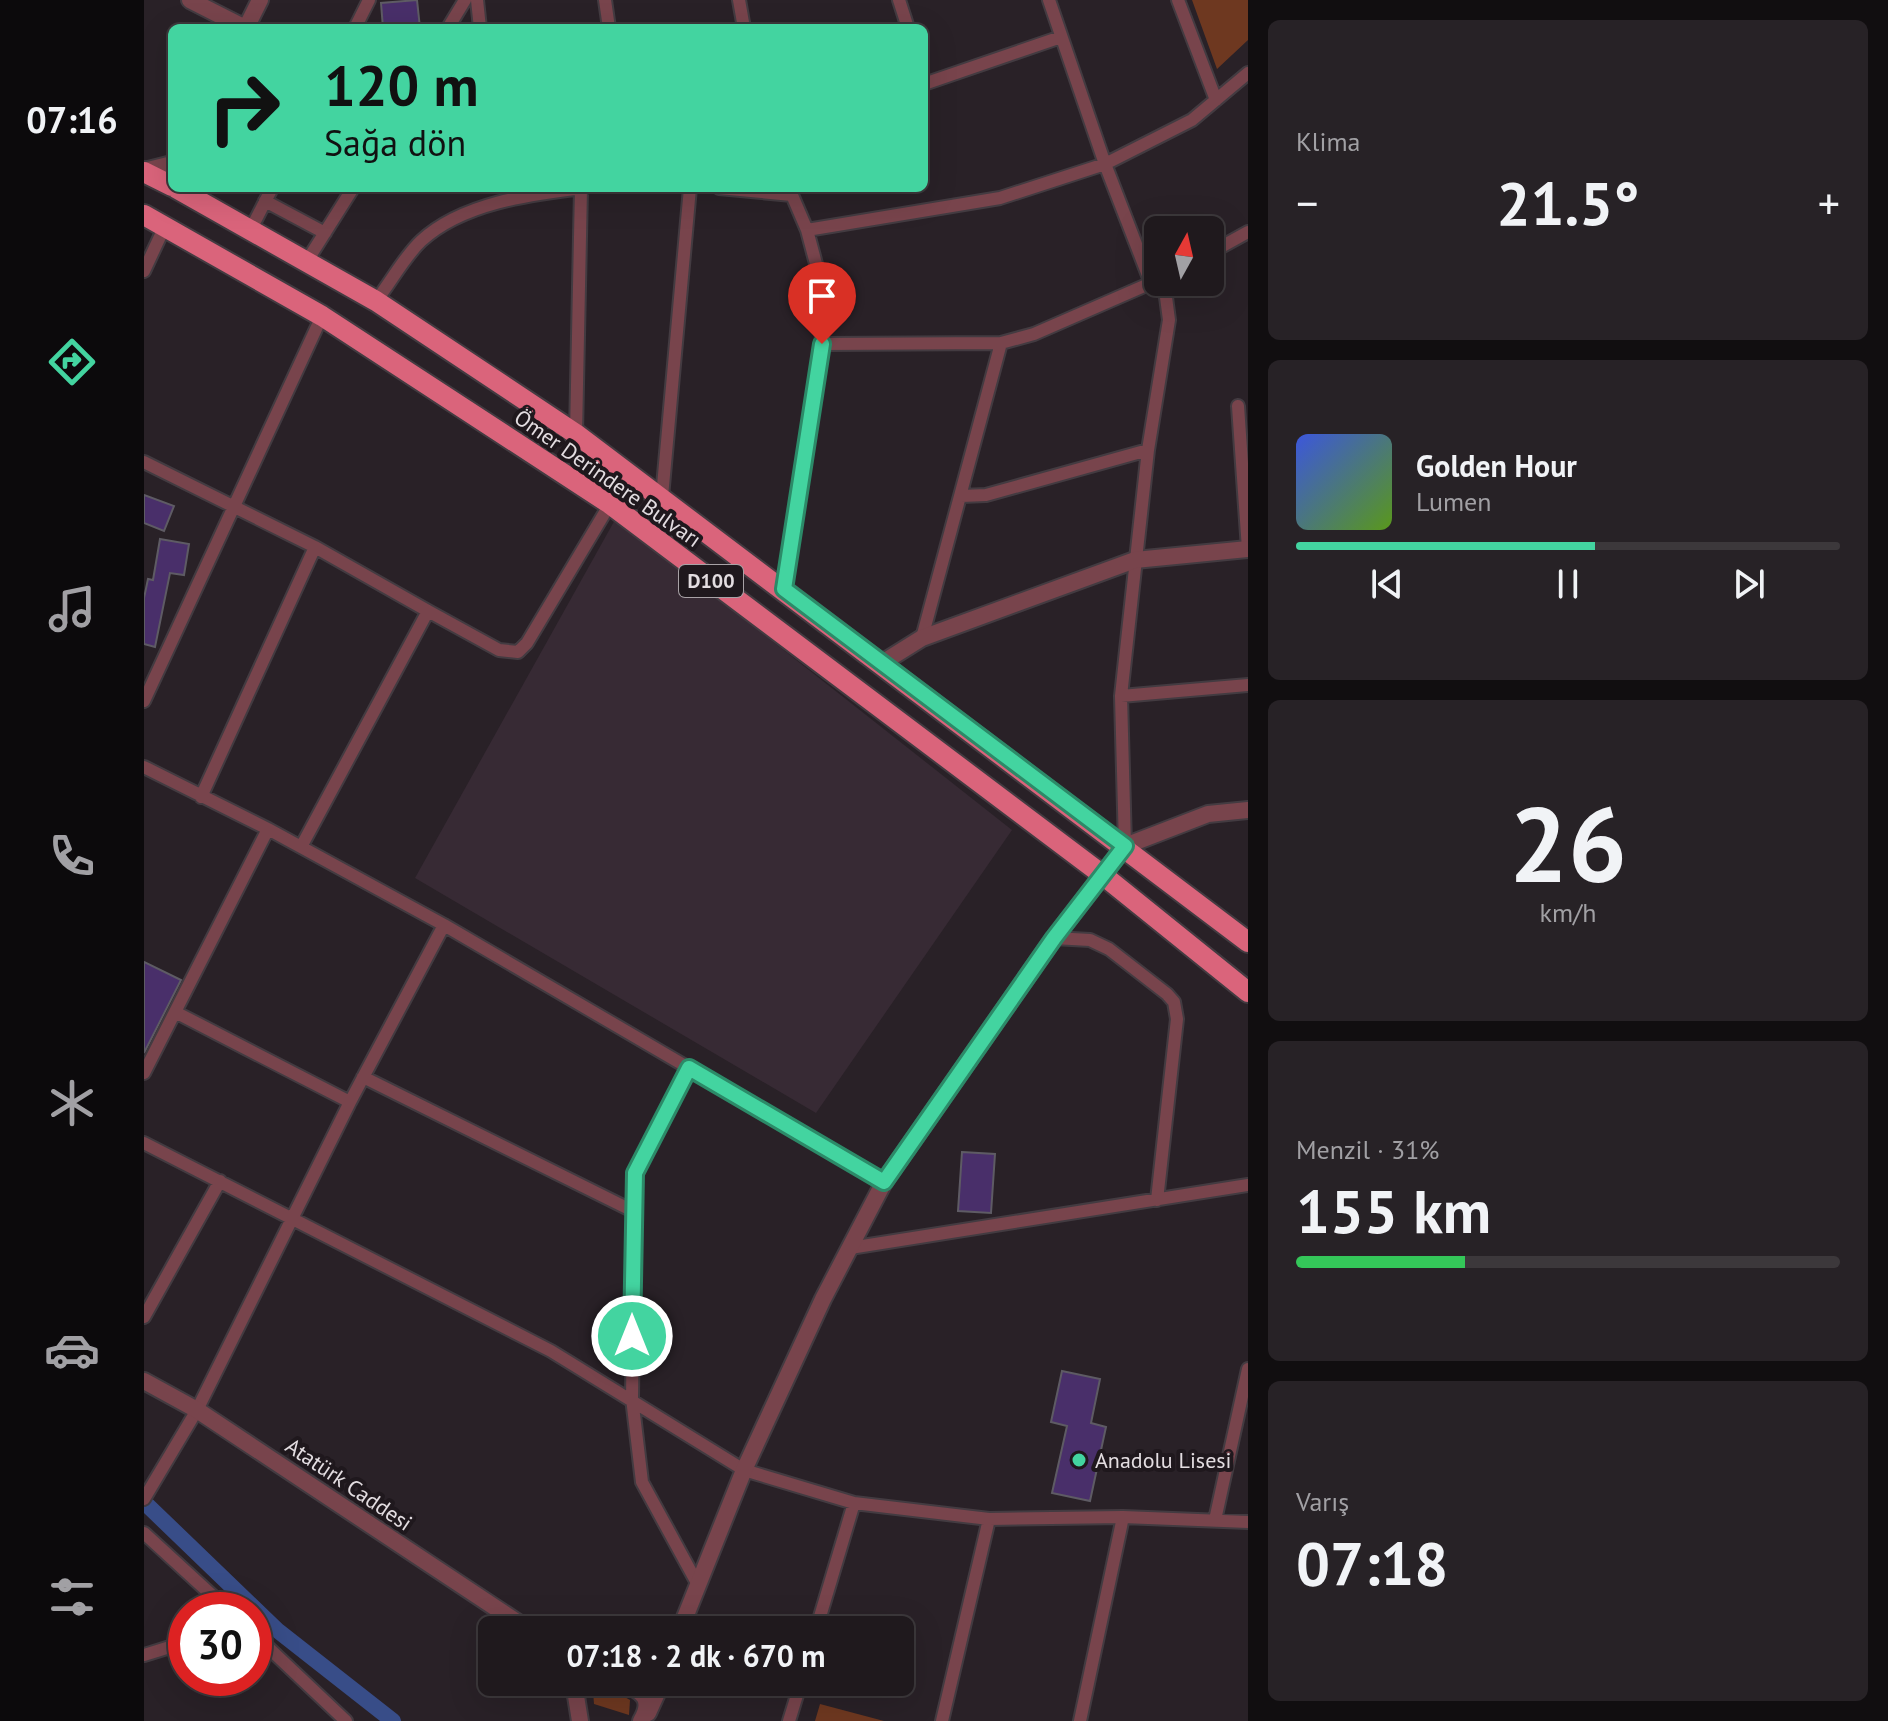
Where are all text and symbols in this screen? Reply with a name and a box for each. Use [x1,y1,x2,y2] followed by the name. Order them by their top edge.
[324,49,479,121] text: 120 m
[192,56,296,160] icon: right
[26,96,118,143] text: 07:16
[324,119,466,166] text: Sağa dön
[1296,125,1360,158] text: Klima
[1496,164,1640,242] text: 21.5°
[1296,174,1318,231] text: −
[1818,174,1840,231] text: +
[1144,216,1224,296] north arrow
[1144,216,1224,296] map controls
[788,262,856,344] pin
[800,274,844,318] icon: arrive
[44,334,100,390] icon: directions
[509,403,707,553] street label: Ömer Derindere Bulvarı
[1416,446,1577,485] text: Golden Hour
[1416,485,1491,518] text: Lumen
[1365,562,1409,606] icon: previous
[1546,562,1590,606] icon: pause
[1727,562,1771,606] icon: next
[679,565,743,597] road number: D100
[44,581,100,637] icon: music
[1509,776,1627,911] text: 26
[44,828,100,884] icon: phone
[1540,896,1597,929] text: km/h
[44,1075,100,1131] icon: climate
[1296,1133,1439,1166] text: Menzil · 31%
[1296,1172,1491,1250] text: 155 km
[590,1294,674,1378] position arrow
[44,1322,100,1378] icon: car
[280,1431,418,1537] street label: Atatürk Caddesi
[1095,1446,1231,1474] place label: Anadolu Lisesi
[1070,1451,1088,1469] marker: Anadolu Lisesi
[1296,1485,1349,1518] text: Varış
[1296,1524,1448,1602] text: 07:18
[44,1569,100,1625] icon: filters
[168,1592,272,1696] speed limit sign: 30
[566,1636,826,1675] text: 07:18 · 2 dk · 670 m

